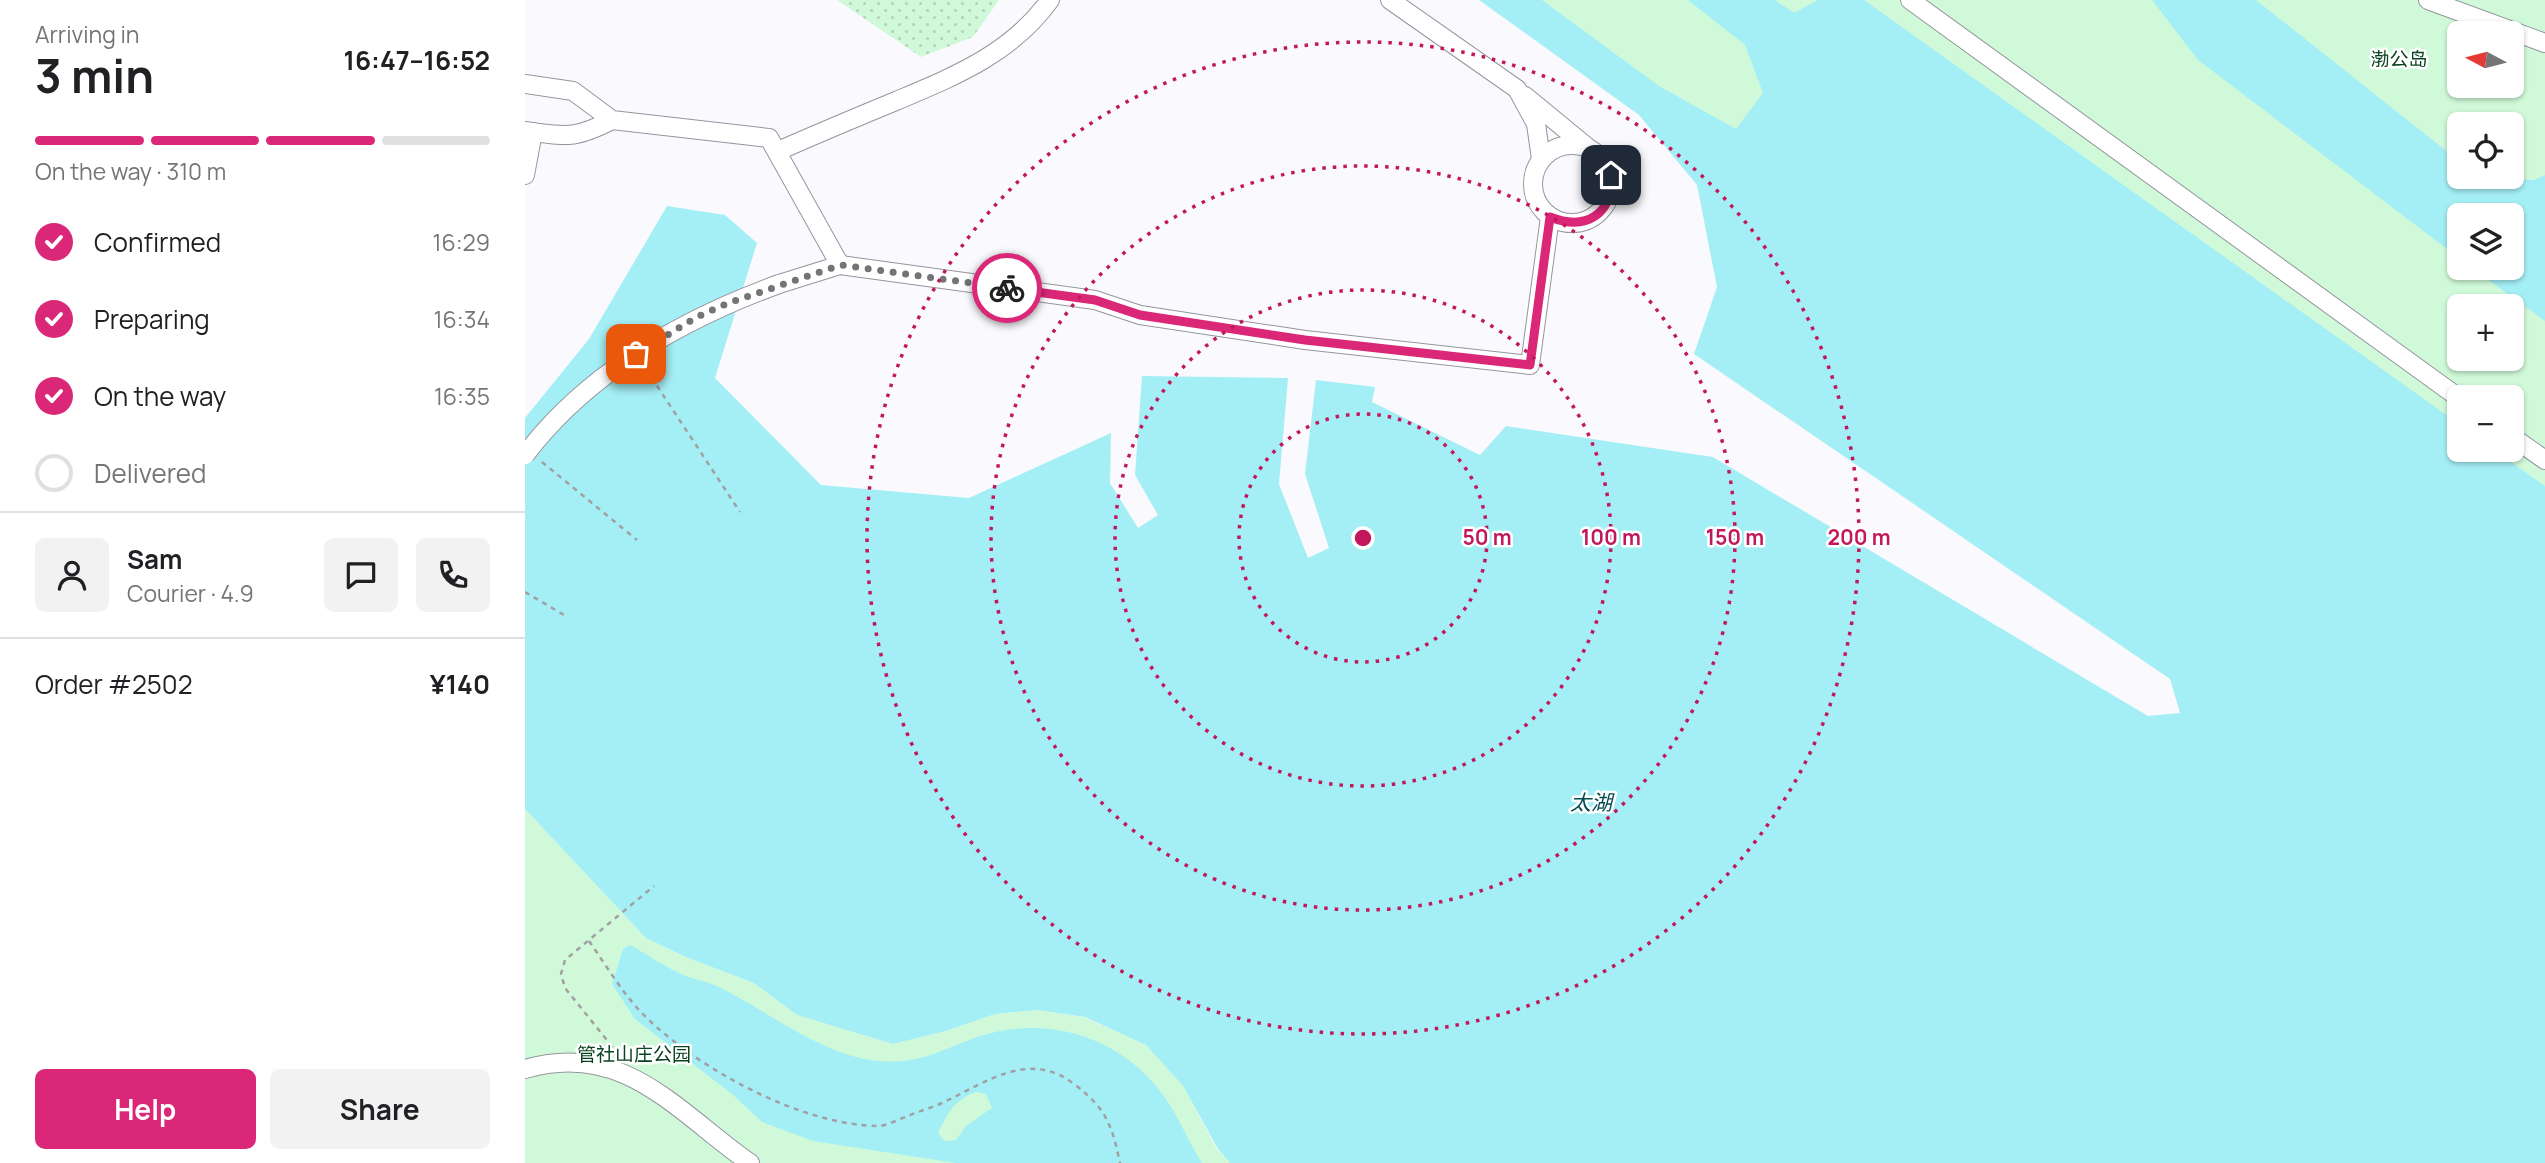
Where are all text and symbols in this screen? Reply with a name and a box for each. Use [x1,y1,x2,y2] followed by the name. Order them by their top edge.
[35,18,140,50] text: Arriving in
[2447,21,2523,98] north arrow
[2447,21,2524,462] map controls
[344,42,490,78] text: 16:47–16:52
[35,44,154,107] text: 3 min
[2370,46,2428,72] park label: 渤公岛
[2447,112,2524,189] button: locate
[1581,145,1641,205] pin
[35,155,226,187] text: On the way · 310 m
[1592,156,1630,194] icon: home
[2447,203,2524,280] button: layers
[35,223,73,261] icon: check
[94,224,221,260] text: Confirmed
[433,226,490,258] text: 16:29
[972,253,1042,323] courier
[988,269,1026,307] icon: bike
[2447,294,2524,371] button: +
[35,300,73,338] icon: check
[94,301,210,337] text: Preparing
[434,303,490,335] text: 16:34
[606,324,666,384] pin
[617,335,655,373] icon: bag
[35,377,73,415] icon: check
[94,378,226,414] text: On the way
[434,380,490,412] text: 16:35
[2447,385,2524,462] button: −
[94,455,206,491] text: Delivered
[1462,523,1512,551] text: 50 m
[1581,523,1641,551] text: 100 m
[1706,523,1764,551] text: 150 m
[1827,523,1891,551] text: 200 m
[1351,526,1375,550] centre of rings
[35,538,109,612] button: person
[324,538,398,612] button: chat
[416,538,490,612] button: phone
[127,541,182,577] text: Sam
[127,577,254,609] text: Courier · 4.9
[35,666,193,702] text: Order #2502
[430,666,490,702] text: ¥140
[1570,788,1615,816] water label: 太湖
[577,1041,691,1067] park label: 管社山庄公园
[35,1069,256,1149] button: Help
[270,1069,490,1149] button: Share

